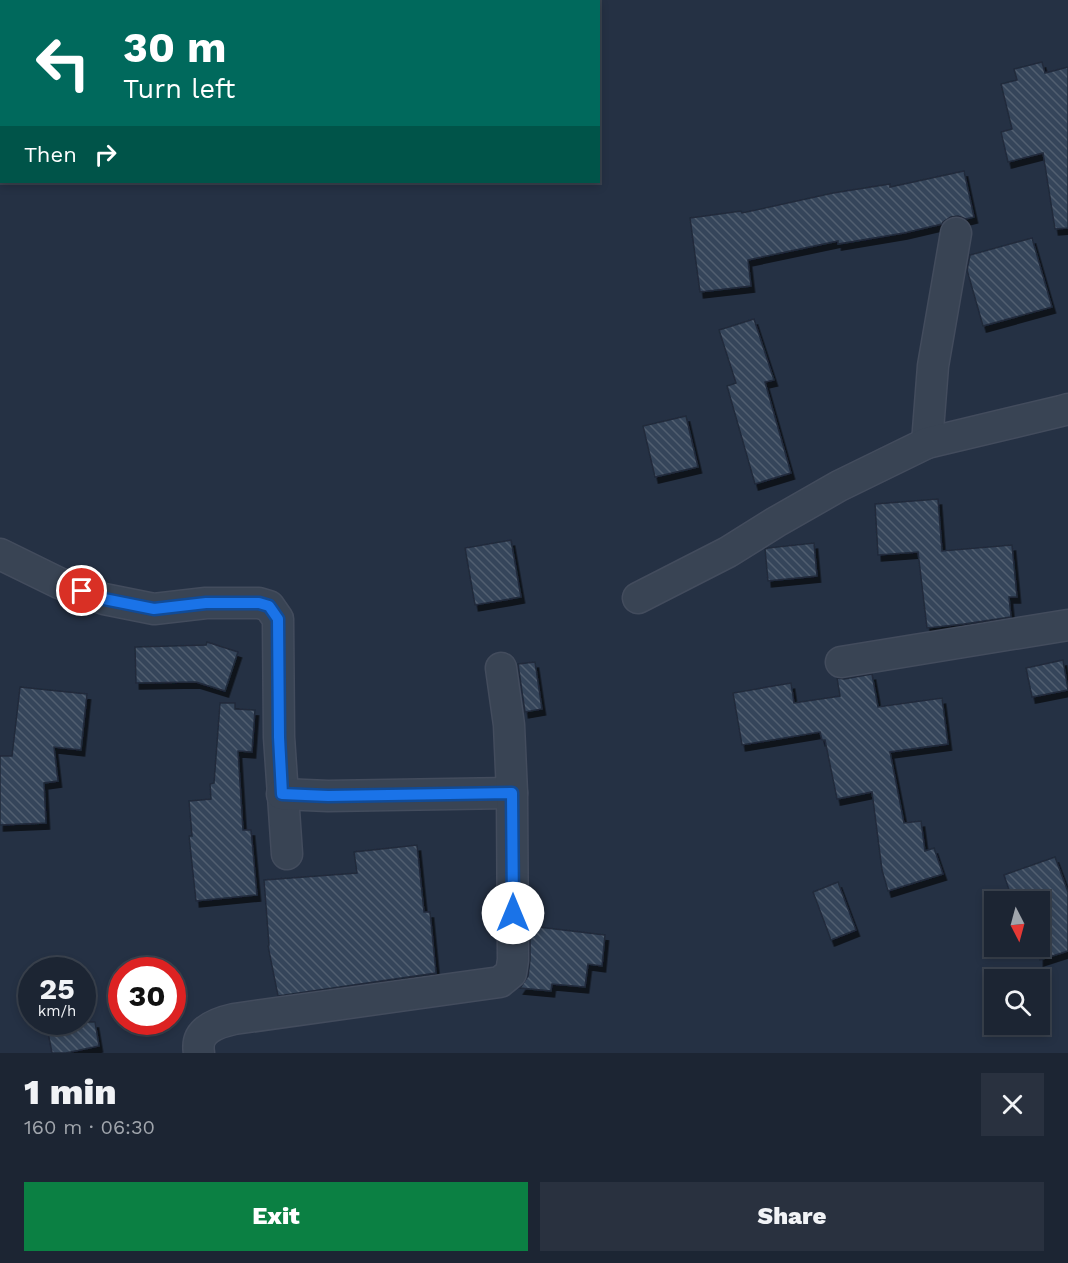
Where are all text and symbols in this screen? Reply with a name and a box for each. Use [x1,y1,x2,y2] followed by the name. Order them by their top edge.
[123,23,227,72] text: 30 m
[24,24,102,102] icon: left
[123,73,235,105] text: Turn left
[89,138,122,171] icon: right
[24,142,77,167] text: Then
[56,565,107,616] pin
[65,574,98,607] icon: arrive
[481,881,545,945] position arrow
[984,891,1050,957] north arrow
[984,891,1050,1035] map controls
[108,957,186,1035] speed limit sign: 30
[984,969,1050,1035] button: search
[39,971,75,1006] text: 25
[38,1002,76,1020] text: km/h
[24,1071,117,1113] text: 1 min
[981,1073,1044,1136] button: close
[24,1115,155,1139] text: 160 m · 06:30
[24,1182,528,1251] button: Exit
[540,1182,1044,1251] button: Share

